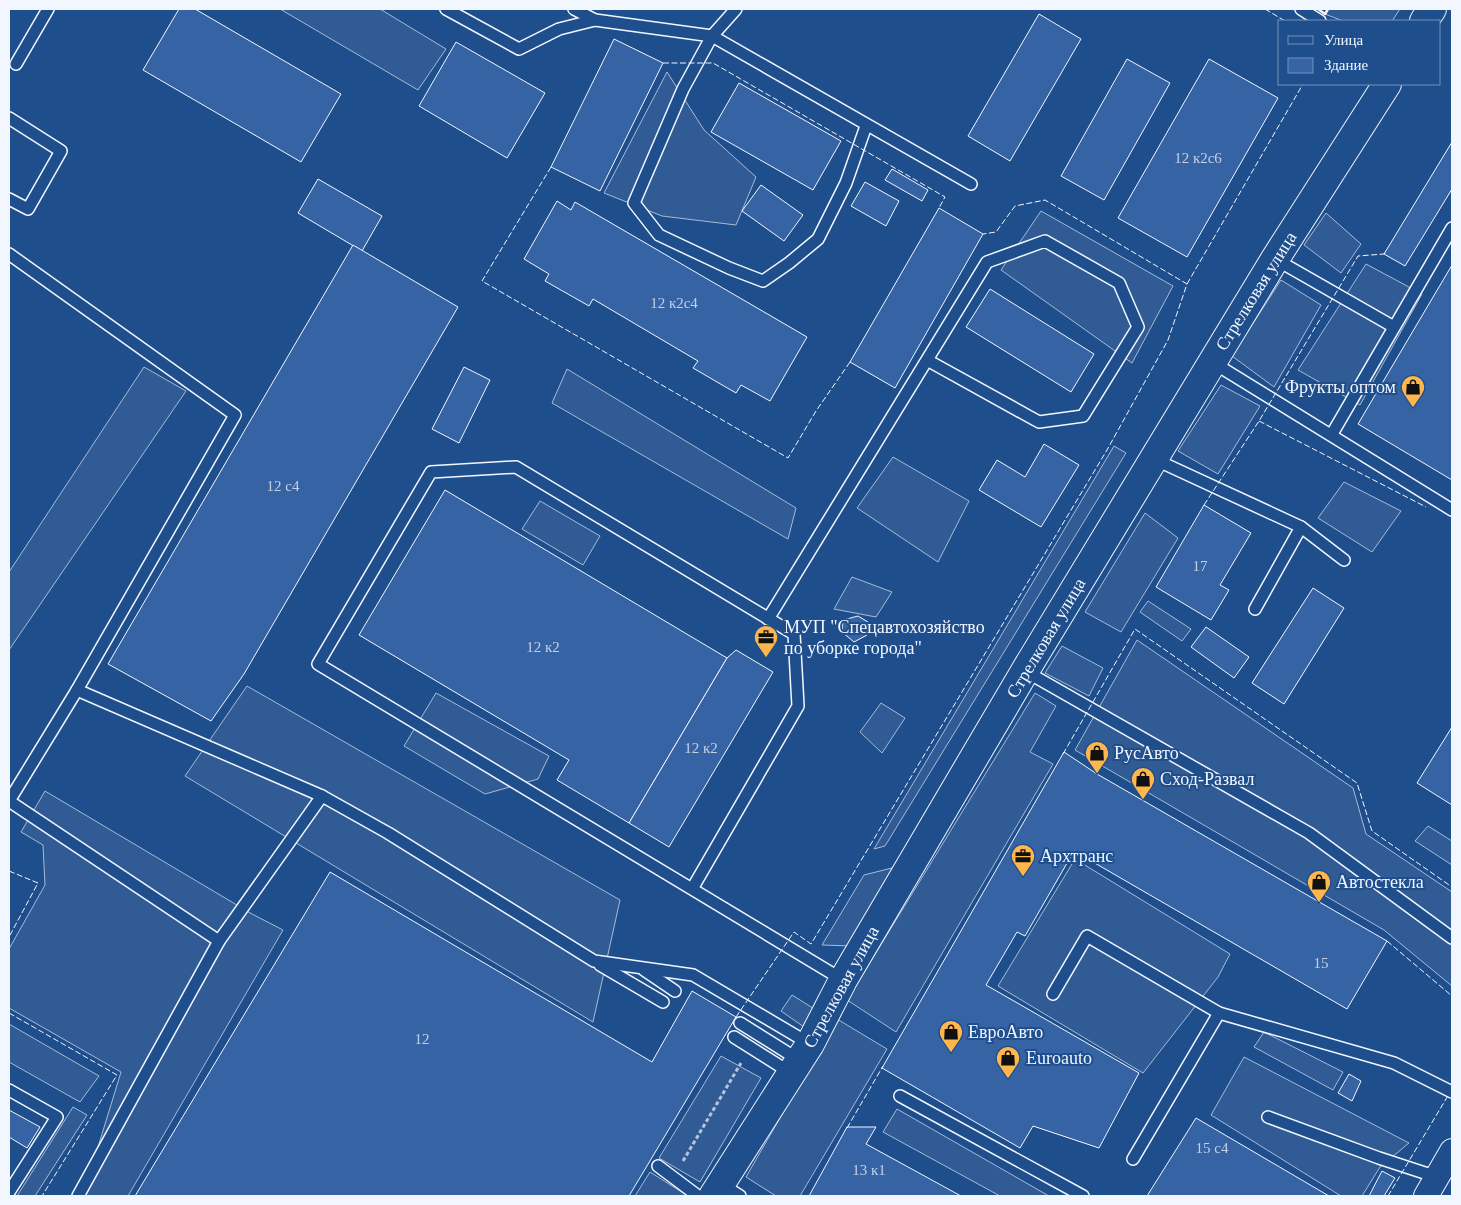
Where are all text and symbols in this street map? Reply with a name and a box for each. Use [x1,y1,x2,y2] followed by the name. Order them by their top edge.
[1278,20,1441,85] legend
[1324,32,1363,48] text: Улица
[1324,57,1368,73] text: Здание
[1174,150,1222,166] house number: 12 к2с6
[1211,228,1301,354] street label: Стрелковая улица
[650,295,698,311] house number: 12 к2с4
[1400,374,1426,408] shop icon: Фрукты оптом
[1285,377,1396,397] place label: Фрукты оптом
[267,478,300,494] house number: 12 с4
[1193,558,1208,574] house number: 17
[1002,574,1090,701] street label: Стрелковая улица
[784,617,985,658] place label: МУП "Спецавтохозяйство по уборке города"
[753,624,779,658] office icon: МУП "Спецавтохозяйство по уборке города"
[526,639,560,655] house number: 12 к2
[684,740,718,756] house number: 12 к2
[1084,740,1110,774] shop icon: РусАвто
[1114,743,1179,763] place label: РусАвто
[1130,766,1156,800] shop icon: Сход-Развал
[1160,769,1254,789] place label: Сход-Развал
[1010,843,1036,877] office icon: Архтранс
[1040,846,1113,866] place label: Архтранс
[1306,869,1332,903] shop icon: Автостекла
[1336,872,1424,892] place label: Автостекла
[799,923,883,1051] street label: Стрелковая улица
[1314,955,1329,971] house number: 15
[938,1019,964,1053] shop icon: ЕвроАвто
[968,1022,1043,1042] place label: ЕвроАвто
[415,1031,430,1047] house number: 12
[995,1045,1021,1079] shop icon: Euroauto
[1026,1048,1092,1068] place label: Euroauto
[1196,1140,1229,1156] house number: 15 с4
[852,1162,886,1178] house number: 13 к1

